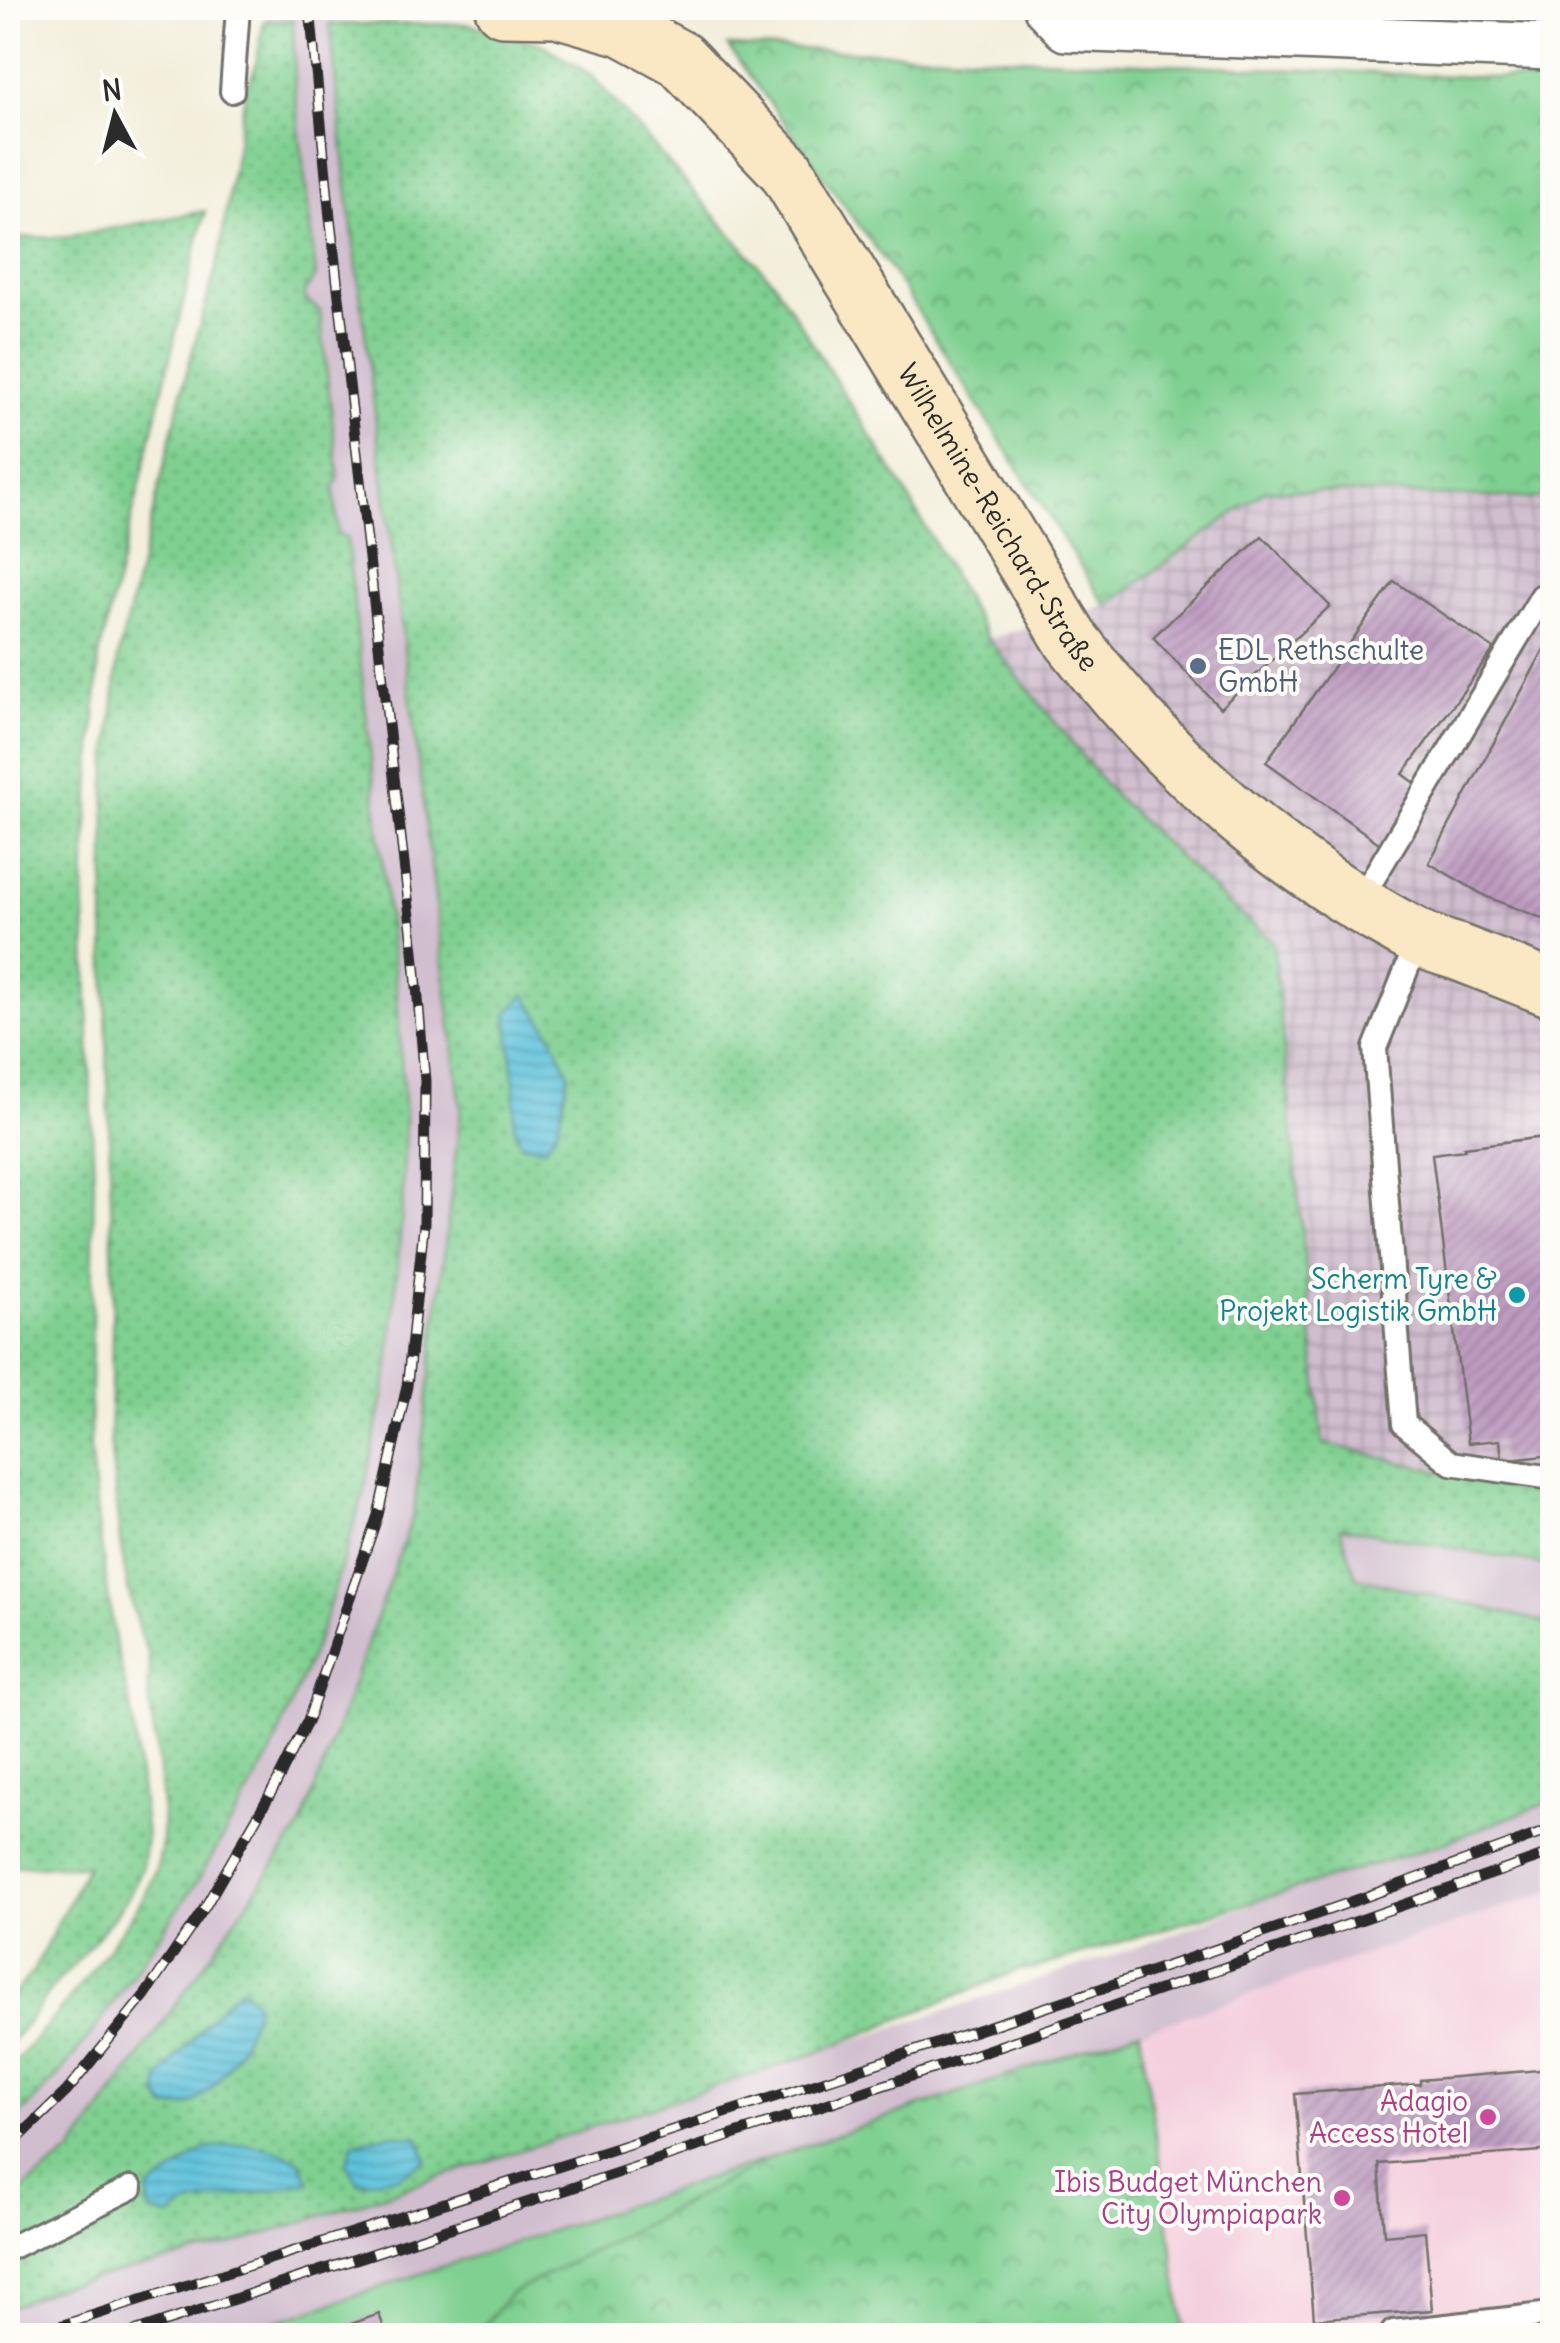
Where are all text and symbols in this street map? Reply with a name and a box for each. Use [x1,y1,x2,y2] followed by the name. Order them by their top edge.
[65,65,165,165] north arrow
[100,71,124,109] text: N
[890,357,1107,679] street label: Wilhelmine-Reichard-Straße
[1218,632,1424,700] place label: EDL Rethschulte GmbH
[1187,655,1209,677] marker: EDL Rethschulte GmbH
[1219,1261,1497,1329] place label: Scherm Tyre & Projekt Logistik GmbH
[1506,1284,1528,1306] marker: Scherm Tyre & Projekt Logistik GmbH
[1309,2083,1468,2151] place label: Adagio Access Hotel
[1477,2106,1499,2128] marker: Adagio Access Hotel
[1054,2164,1322,2232] place label: Ibis Budget München City Olympiapark
[1331,2187,1353,2209] marker: Ibis Budget München City Olympiapark

